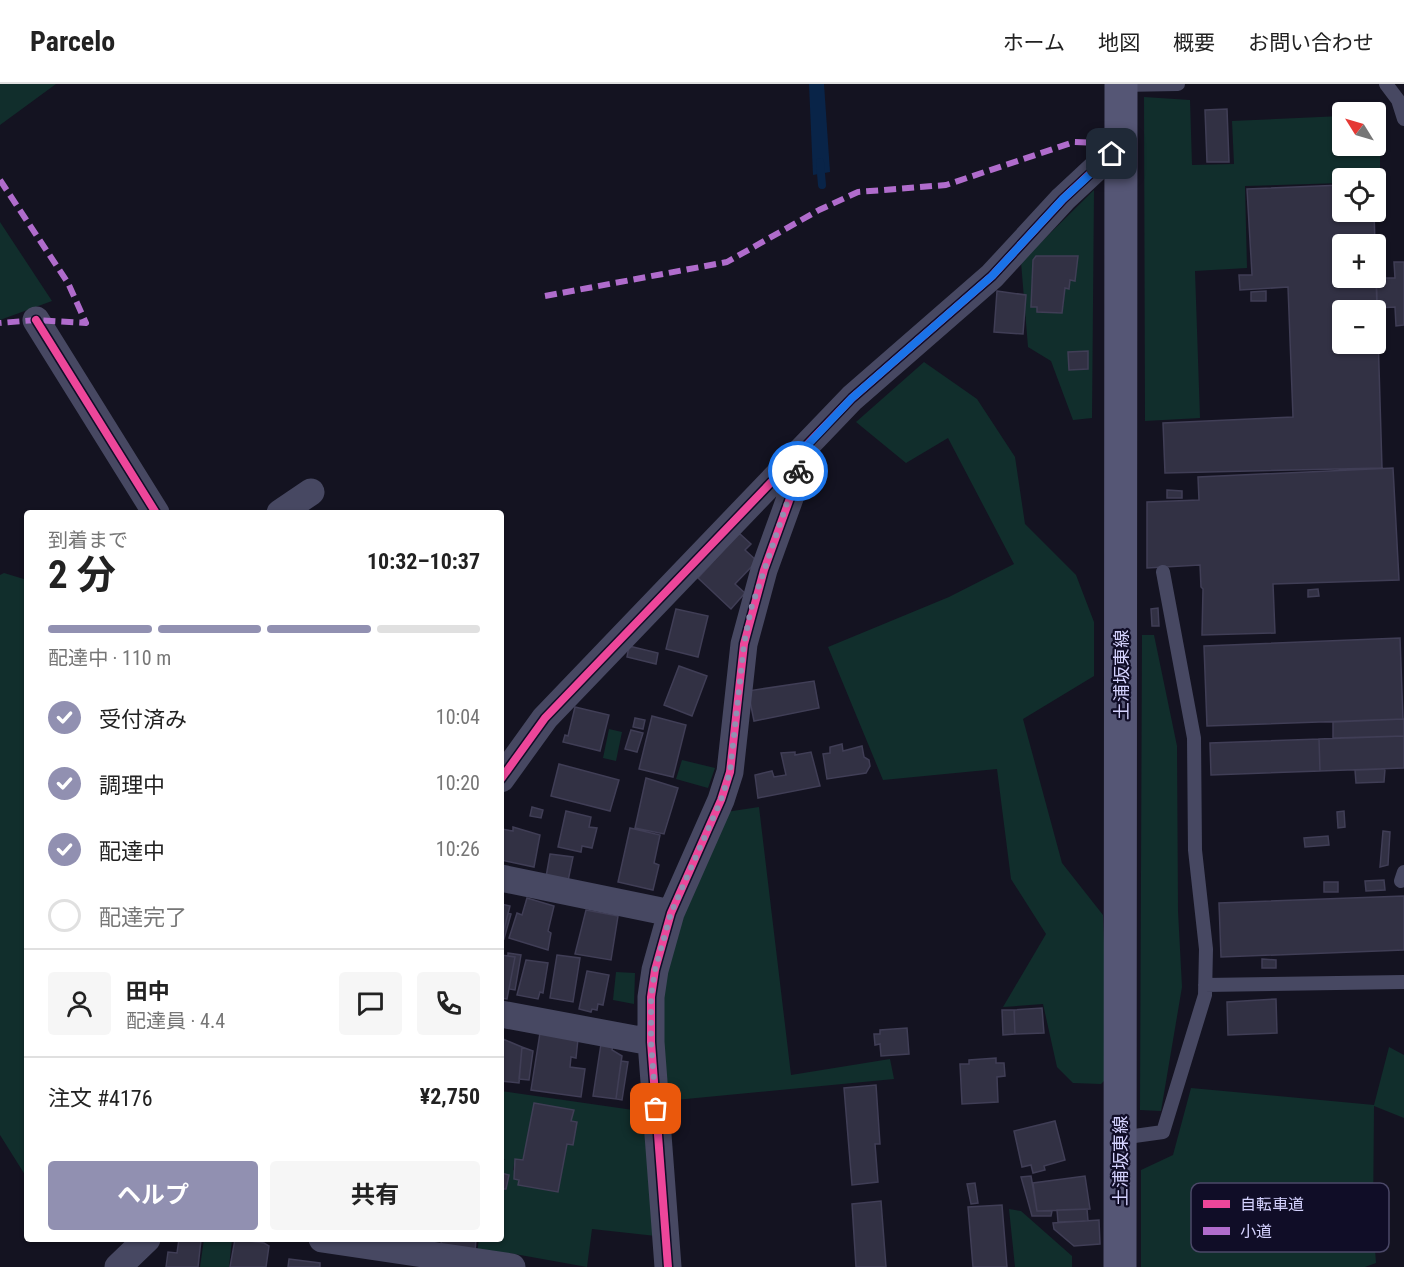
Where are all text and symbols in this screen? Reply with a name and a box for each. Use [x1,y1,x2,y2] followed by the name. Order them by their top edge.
[30,25,115,58] text: Parcelo
[1003,31,1065,55] text: ホーム
[1098,31,1140,55] text: 地図
[1173,31,1215,55] text: 概要
[1248,31,1374,55] text: お問い合わせ
[1332,102,1386,156] north arrow
[1332,102,1386,354] map controls
[1086,128,1137,179] pin
[1095,137,1128,170] icon: home
[1332,168,1386,222] button: locate
[1332,234,1386,288] button: +
[1332,300,1386,354] button: −
[768,441,828,501] courier
[782,455,815,488] icon: bike
[48,528,128,552] text: 到着まで
[367,549,480,574] text: 10:32–10:37
[48,552,116,598] text: 2 分
[1111,630,1132,720] street label: 土浦坂東線
[48,646,171,670] text: 配達中 · 110 m
[48,701,81,734] icon: check
[436,705,480,729] text: 10:04
[99,707,187,732] text: 受付済み
[48,767,81,800] icon: check
[436,771,480,795] text: 10:20
[99,773,165,798] text: 調理中
[48,833,81,866] icon: check
[436,837,480,861] text: 10:26
[99,839,165,864] text: 配達中
[99,905,187,930] text: 配達完了
[48,972,111,1035] button: person
[339,972,402,1035] button: chat
[417,972,480,1035] button: phone
[126,979,170,1004] text: 田中
[126,1009,225,1033] text: 配達員 · 4.4
[630,1083,681,1134] pin
[420,1084,480,1109] text: ¥2,750
[48,1086,153,1111] text: 注文 #4176
[639,1092,672,1125] icon: bag
[1110,1116,1131,1206] street label: 土浦坂東線
[48,1161,258,1230] button: ヘルプ
[270,1161,480,1230] button: 共有
[1191,1183,1389,1252] legend
[1240,1195,1304,1214] text: 自転車道
[1240,1222,1272,1241] text: 小道

